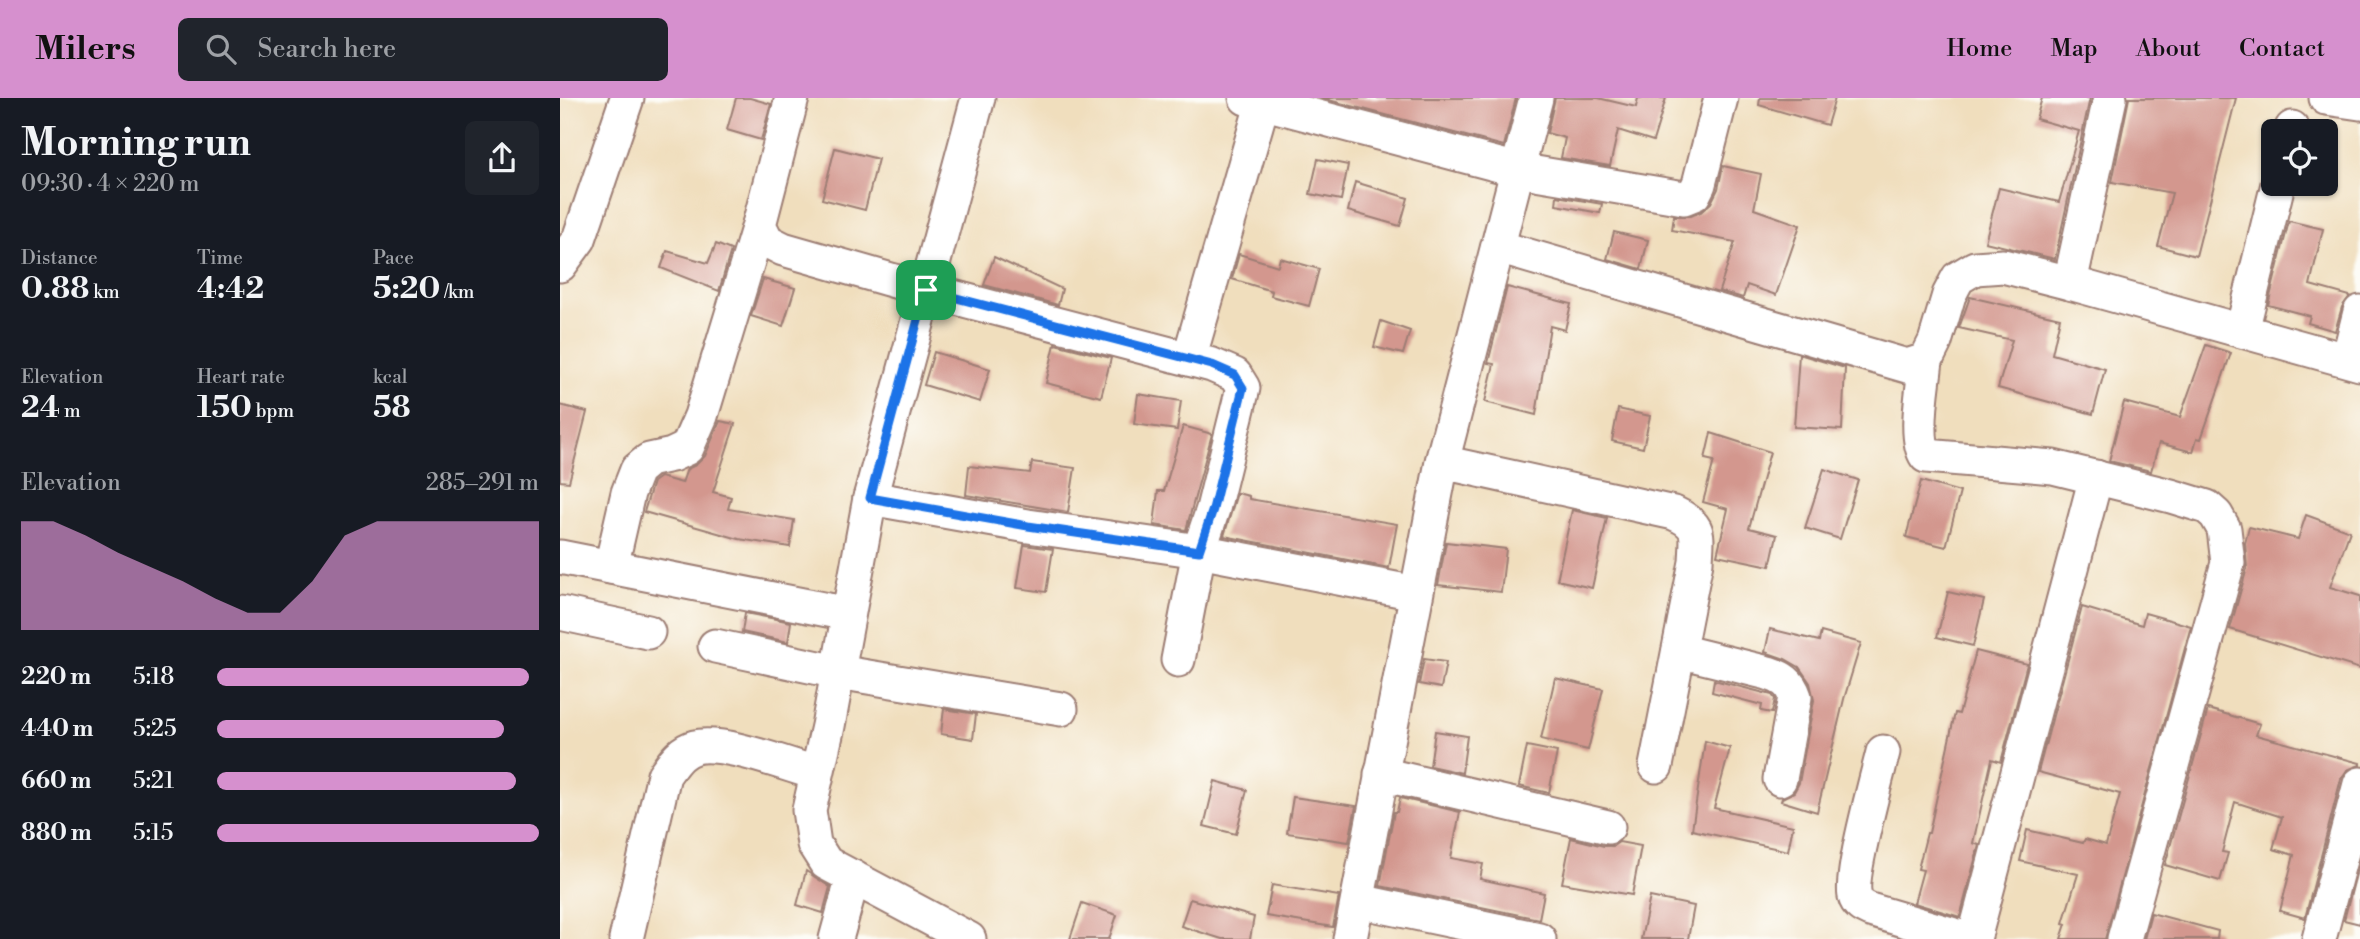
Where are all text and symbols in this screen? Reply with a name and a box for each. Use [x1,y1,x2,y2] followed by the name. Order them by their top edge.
[178,18,668,81] search box
[35,29,136,70] text: Milers
[202,30,240,68] icon: search
[258,33,396,65] text: Search here
[1947,34,2012,64] text: Home
[2050,34,2098,64] text: Map
[2136,34,2201,64] text: About
[2239,34,2325,64] text: Contact
[2261,119,2338,196] map controls
[2261,119,2338,196] button: locate
[21,120,251,167] text: Morning run
[465,121,539,195] button: share
[21,170,199,198] text: 09:30 · 4 × 220 m
[21,246,98,270] text: Distance
[197,246,243,270] text: Time
[373,246,414,270] text: Pace
[896,260,956,320] pin
[21,270,89,308] text: 0.88
[197,270,264,308] text: 4:42
[373,270,440,308] text: 5:20
[907,271,945,309] icon: arrive
[89,280,120,304] text: km
[440,280,474,304] text: /km
[21,365,103,389] text: Elevation
[197,365,285,389] text: Heart rate
[373,365,407,389] text: kcal
[21,389,60,427] text: 24
[197,389,252,427] text: 150
[373,389,411,427] text: 58
[60,399,81,423] text: m
[252,399,294,423] text: bpm
[21,469,121,497] text: Elevation
[426,469,539,497] text: 285–291 m
[21,663,91,691] text: 220 m
[133,663,174,691] text: 5:18
[21,715,94,743] text: 440 m
[133,715,177,743] text: 5:25
[21,767,91,795] text: 660 m
[133,767,174,795] text: 5:21
[21,819,92,847] text: 880 m
[133,819,173,847] text: 5:15

